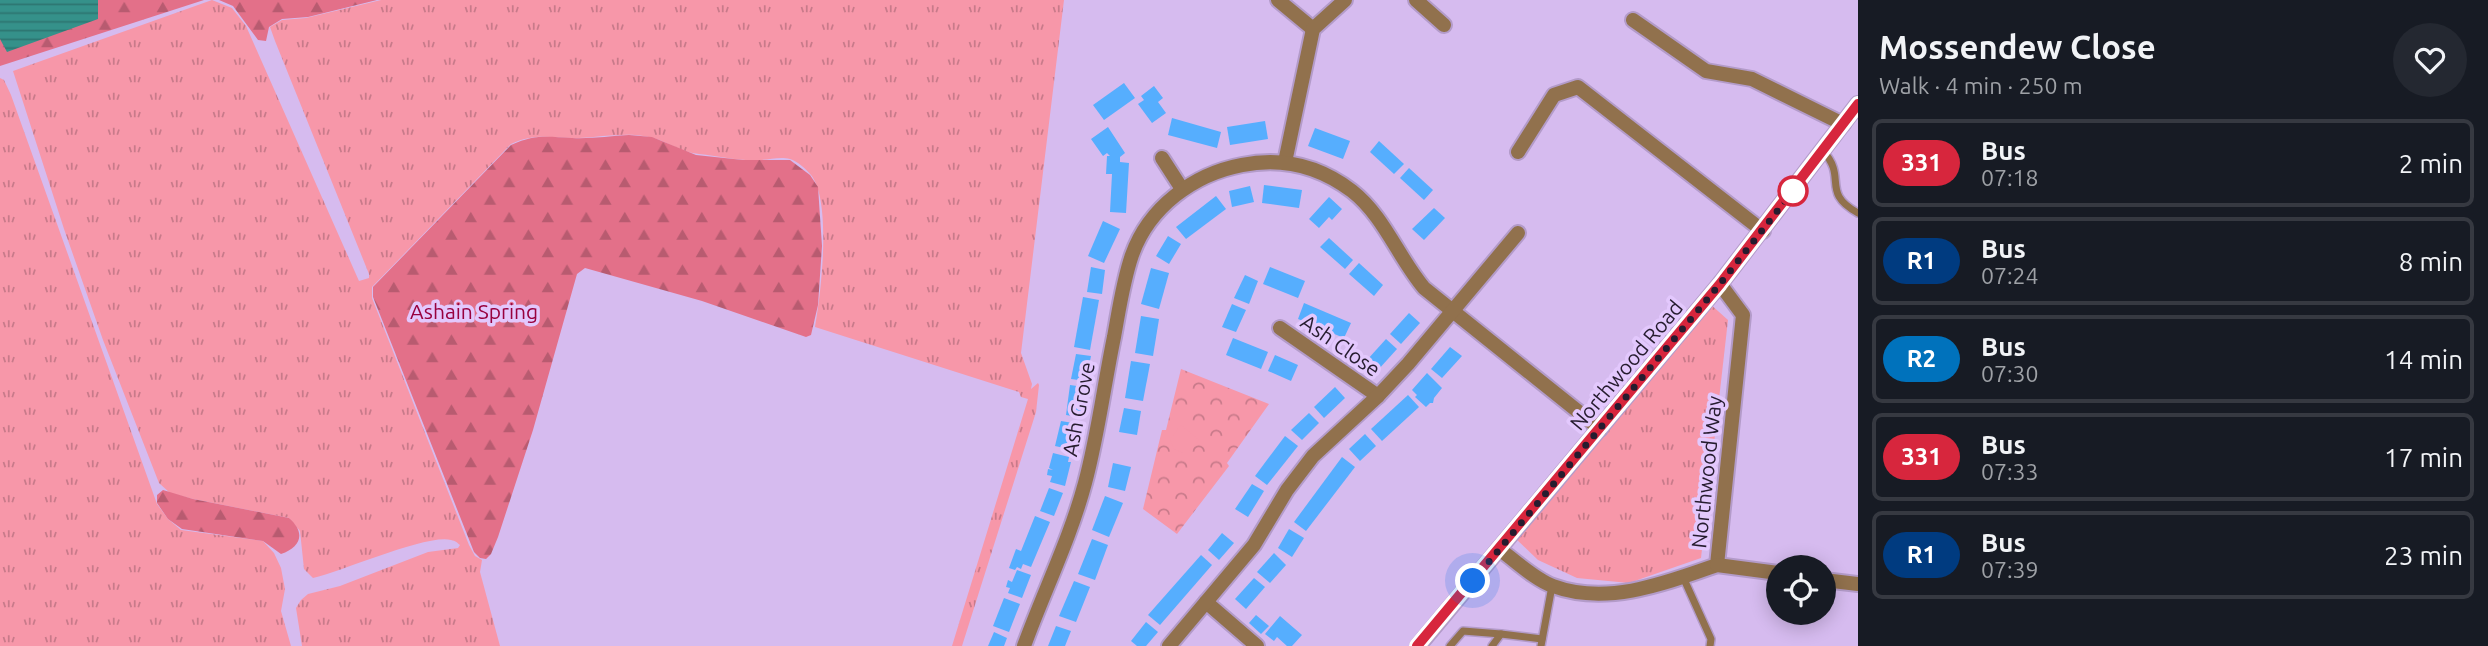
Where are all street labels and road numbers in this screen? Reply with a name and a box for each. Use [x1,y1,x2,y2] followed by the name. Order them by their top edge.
[1565,295,1687,435] street label: Northwood Road
[1297,309,1385,381] street label: Ash Close
[1057,360,1099,458] street label: Ash Grove
[1686,395,1726,549] street label: Northwood Way

